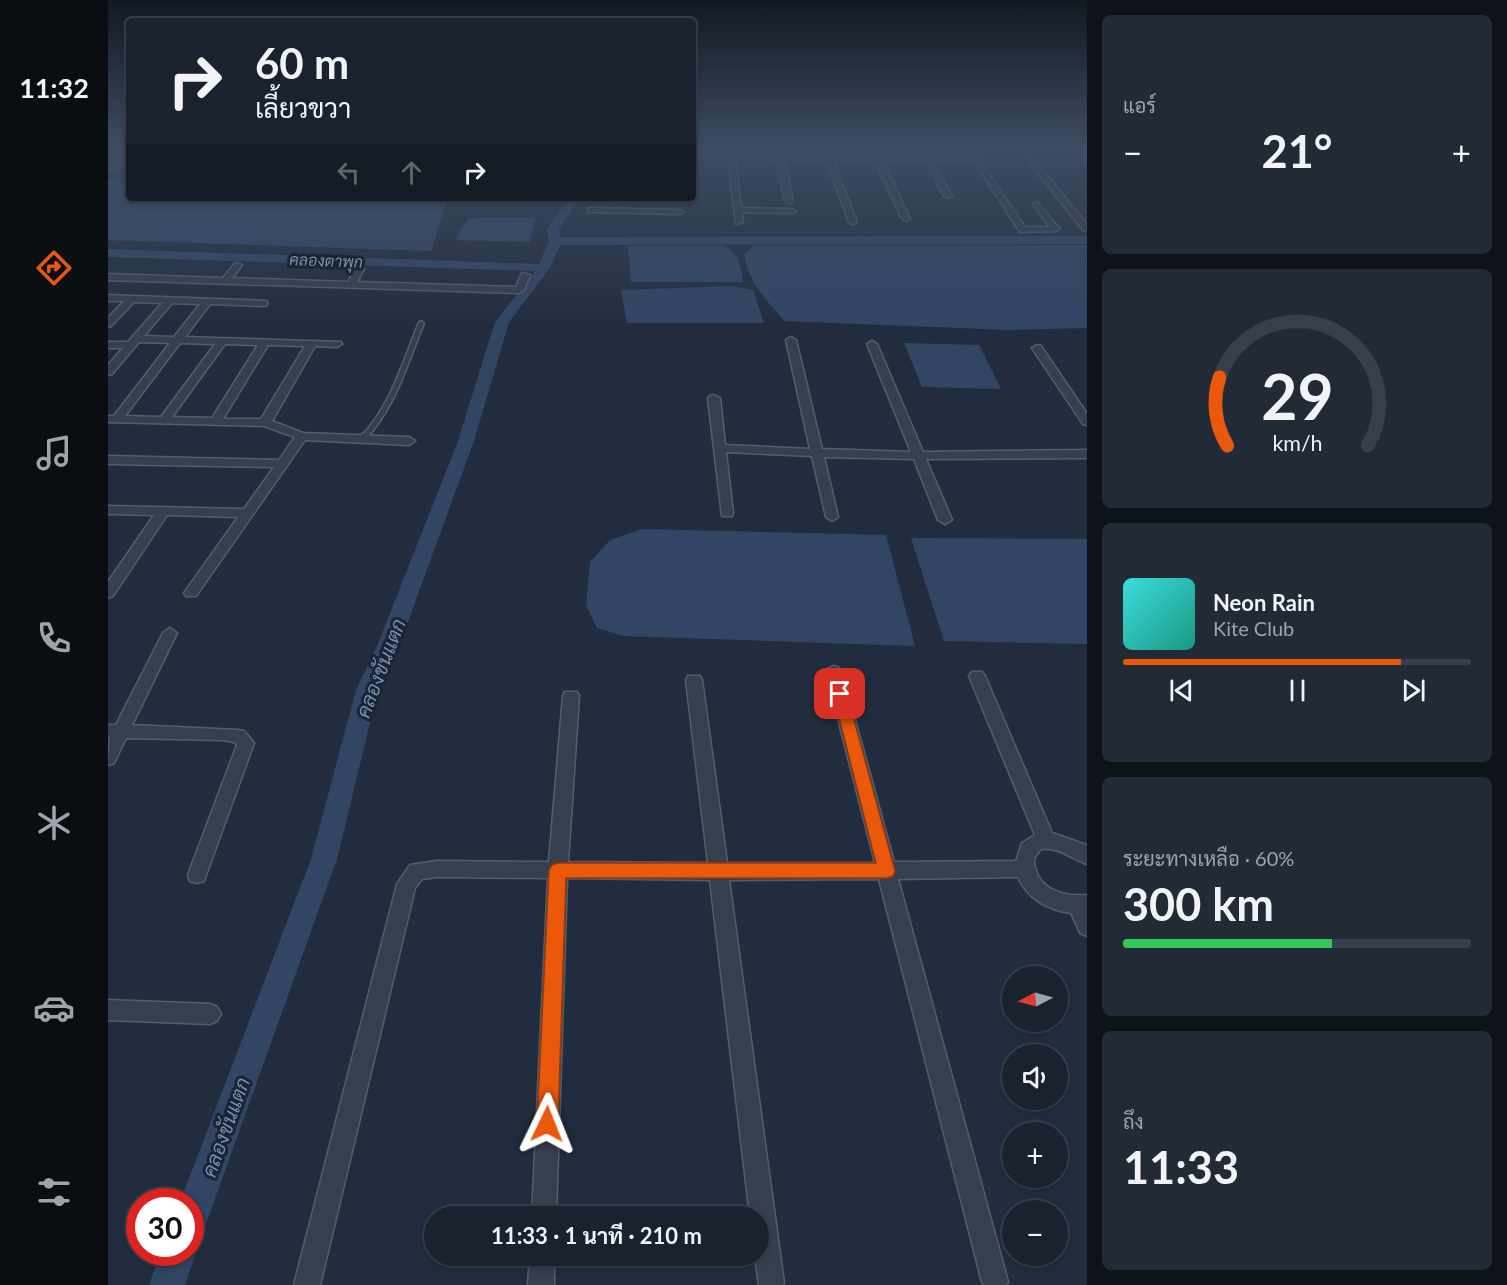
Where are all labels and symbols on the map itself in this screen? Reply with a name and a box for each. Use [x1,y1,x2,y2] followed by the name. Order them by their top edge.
[289,249,363,274] water label: คลองตาพุก
[350,615,410,721] water label: คลองขันแตก
[814,668,865,719] pin
[1002,966,1068,1032] north arrow
[196,1074,254,1180] water label: คลองขันแตก
[515,1092,579,1156] position arrow
[126,1188,204,1266] speed limit sign: 30

